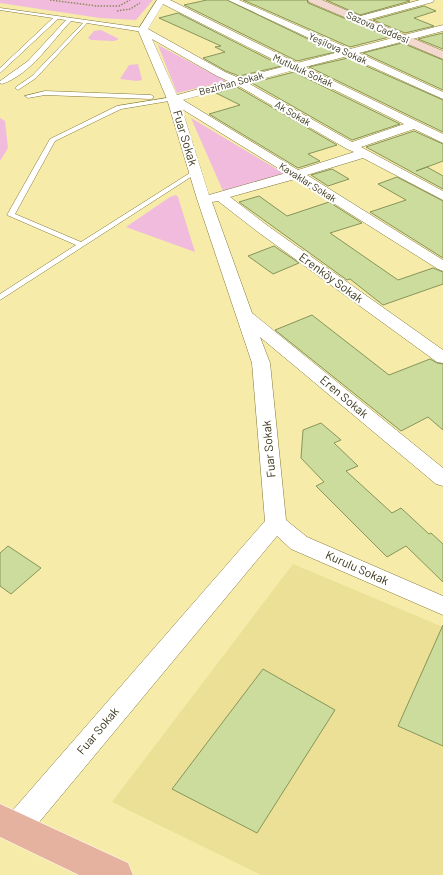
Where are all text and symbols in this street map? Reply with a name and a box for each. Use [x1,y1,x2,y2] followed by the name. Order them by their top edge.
[345,8,411,46] street label: Sazova Caddesi
[307,30,369,66] street label: Yeşilova Sokak
[271,51,335,89] street label: Mutluluk Sokak
[197,69,265,97] street label: Bezirhan Sokak
[273,98,313,128] street label: Ak Sokak
[171,108,201,167] street label: Fuar Sokak
[277,160,339,204] street label: Kavaklar Sokak
[297,249,366,305] street label: Erenköy Sokak
[318,372,372,420] street label: Eren Sokak
[259,420,277,478] street label: Fuar Sokak
[324,547,391,587] street label: Kurulu Sokak
[73,704,121,757] street label: Fuar Sokak

